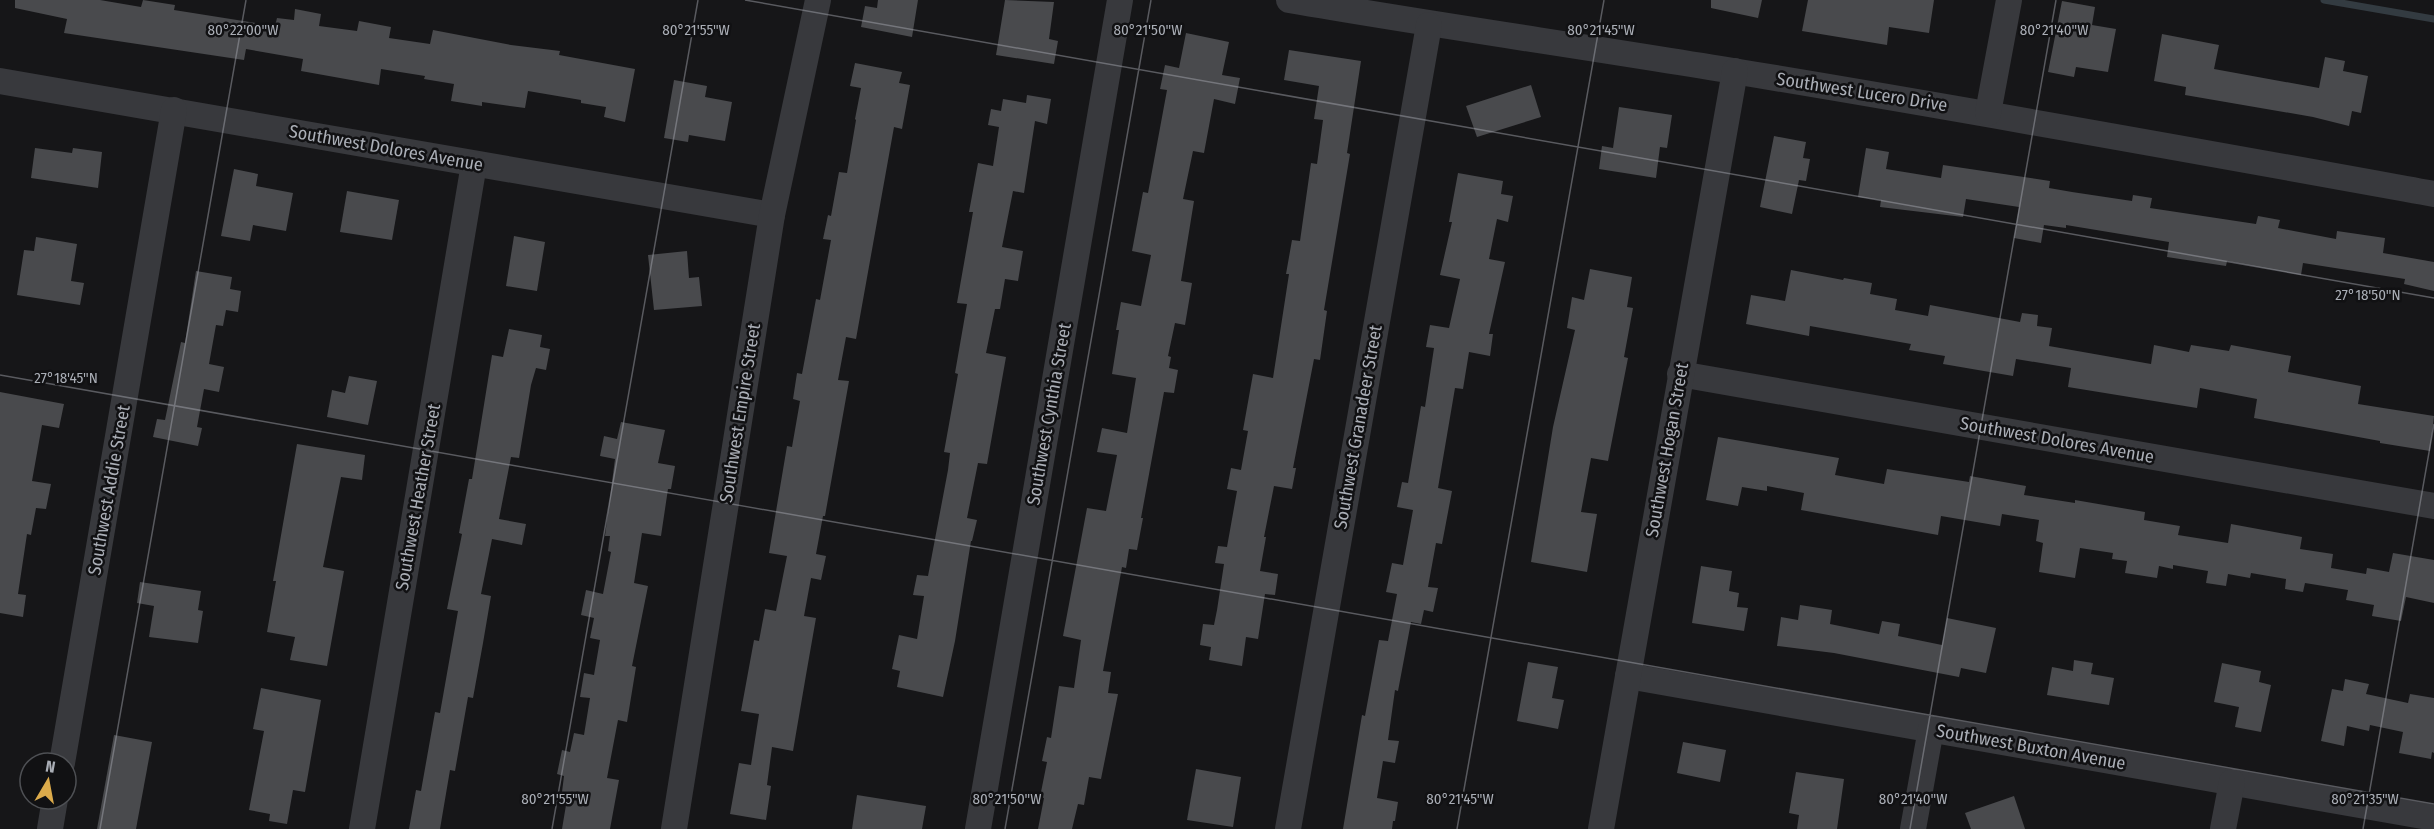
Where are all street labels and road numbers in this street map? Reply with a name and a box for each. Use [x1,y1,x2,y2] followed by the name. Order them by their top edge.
[1775,68,1949,116] street label: Southwest Lucero Drive
[287,120,485,176] street label: Southwest Dolores Avenue
[1022,321,1076,507] street label: Southwest Cynthia Street
[715,322,765,504] street label: Southwest Empire Street
[1329,323,1387,531] street label: Southwest Granadeer Street
[1641,361,1693,539] street label: Southwest Hogan Street
[391,402,445,592] street label: Southwest Heather Street
[83,403,135,577] street label: Southwest Addie Street
[1958,412,2156,468] street label: Southwest Dolores Avenue
[1935,720,2127,774] street label: Southwest Buxton Avenue

